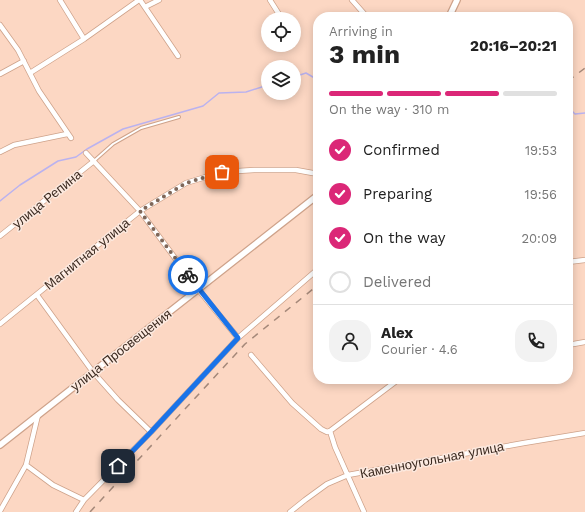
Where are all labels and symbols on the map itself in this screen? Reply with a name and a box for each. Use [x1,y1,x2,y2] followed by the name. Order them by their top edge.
[205,155,239,189] pin
[10,166,85,231] street label: улица Репина
[41,215,133,293] street label: Магнитная улица
[168,255,208,295] courier
[68,306,174,394] street label: улица Просвещения
[359,439,506,481] street label: Каменноугольная улица
[101,449,135,483] pin

